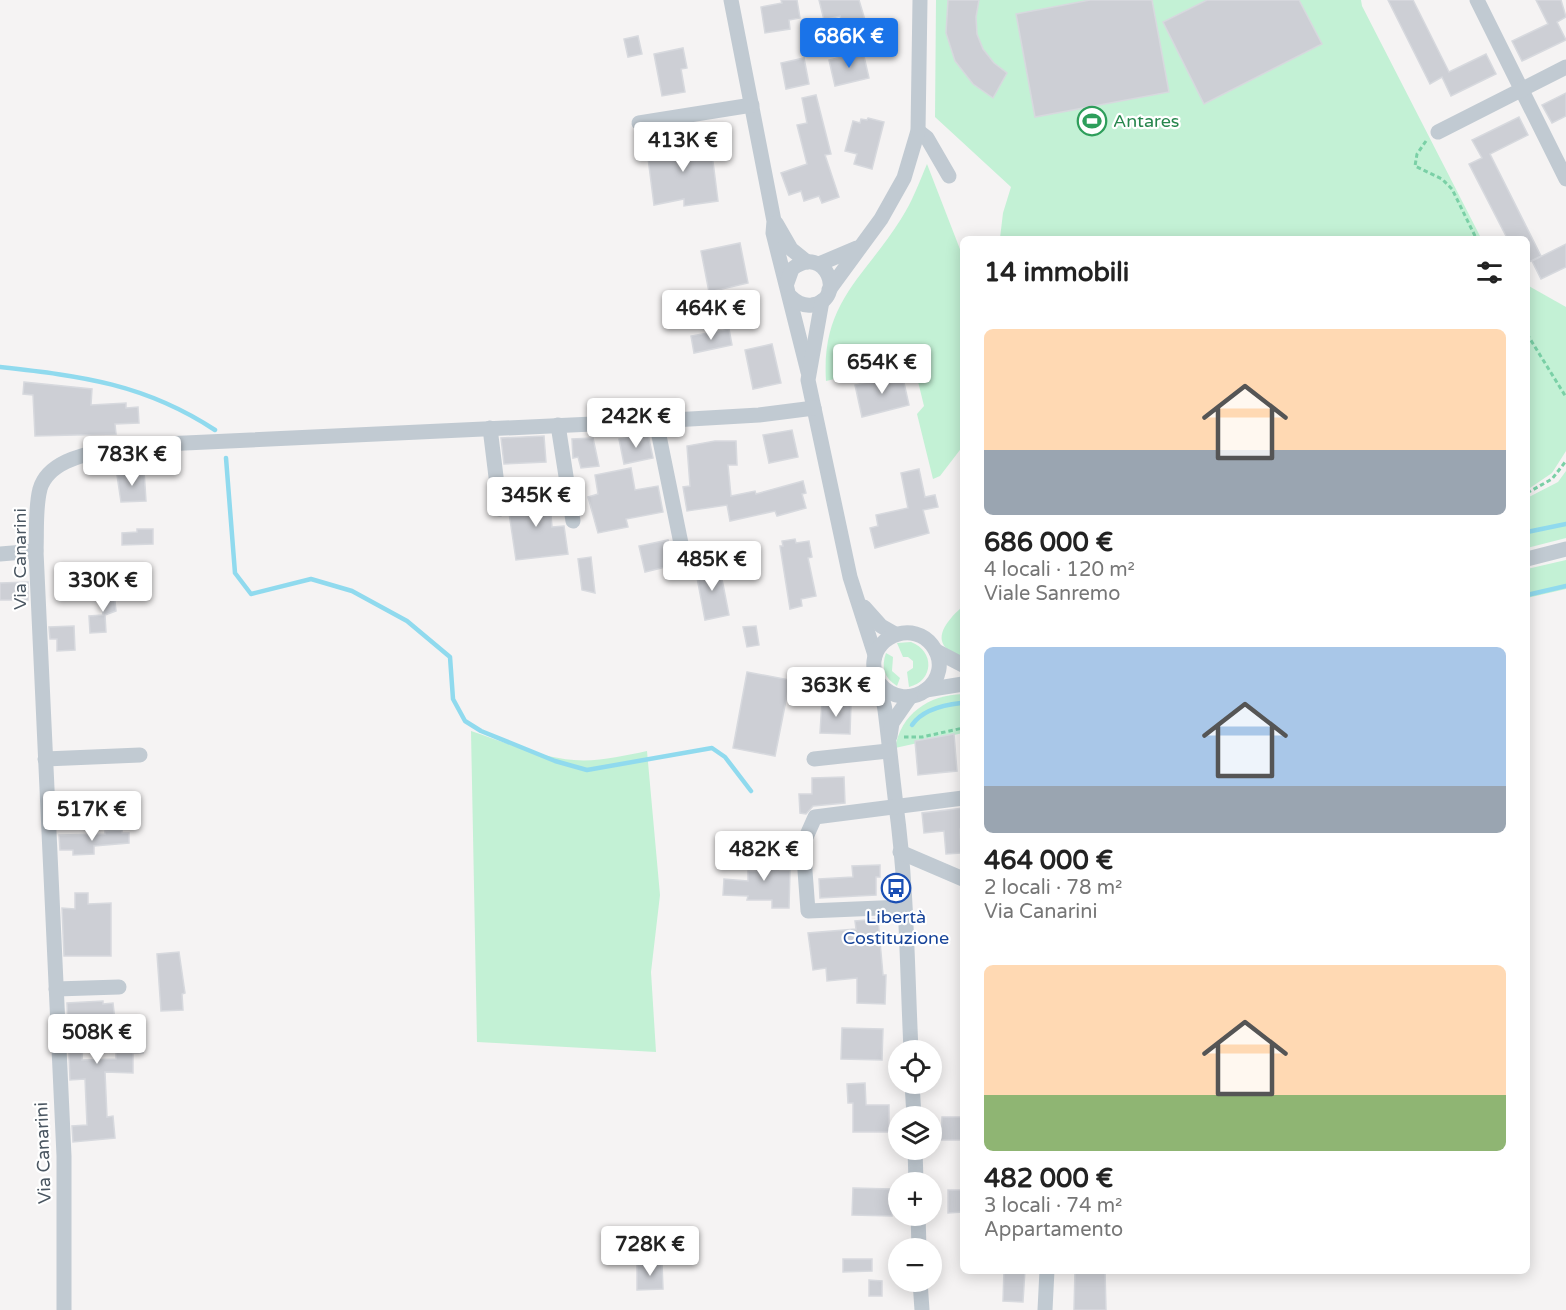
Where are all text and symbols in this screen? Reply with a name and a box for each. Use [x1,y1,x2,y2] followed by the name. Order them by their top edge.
[800,18,898,69] pin: 686K €
[814,25,884,49] text: 686K €
[1076,105,1108,137] sports icon: Antares
[1113,110,1180,132] place label: Antares
[634,122,732,173] pin: 413K €
[648,129,718,153] text: 413K €
[1473,256,1506,289] icon: filters
[984,257,1129,288] text: 14 immobili
[662,290,760,341] pin: 464K €
[676,297,746,321] text: 464K €
[833,344,931,395] pin: 654K €
[847,351,917,375] text: 654K €
[1191,368,1299,476] icon: home
[587,398,685,449] pin: 242K €
[601,405,671,429] text: 242K €
[83,436,181,487] pin: 783K €
[97,443,167,467] text: 783K €
[487,477,585,528] pin: 345K €
[501,484,571,508] text: 345K €
[9,508,31,610] street label: Via Canarini
[984,527,1113,558] text: 686 000 €
[663,541,761,592] pin: 485K €
[677,548,747,572] text: 485K €
[984,558,1135,582] text: 4 locali · 120 m²
[54,562,152,613] pin: 330K €
[68,569,138,593] text: 330K €
[984,582,1120,606] text: Viale Sanremo
[787,667,885,718] pin: 363K €
[801,674,871,698] text: 363K €
[1191,686,1299,794] icon: home
[43,791,141,842] pin: 517K €
[57,798,127,822] text: 517K €
[715,831,813,882] pin: 482K €
[729,838,799,862] text: 482K €
[984,845,1113,876] text: 464 000 €
[880,872,912,904] bus stop icon: Libertà Costituzione
[984,876,1122,900] text: 2 locali · 78 m²
[984,900,1097,924] text: Via Canarini
[843,906,949,949] place label: Libertà Costituzione
[1191,1004,1299,1112] icon: home
[48,1014,146,1065] pin: 508K €
[62,1021,132,1045] text: 508K €
[888,1040,942,1292] map controls
[888,1040,942,1094] button: locate
[30,1102,56,1204] street label: Via Canarini
[888,1106,942,1160] button: layers
[984,1163,1113,1194] text: 482 000 €
[888,1172,942,1226] button: +
[984,1194,1122,1218] text: 3 locali · 74 m²
[984,1218,1123,1242] text: Appartamento
[601,1226,699,1277] pin: 728K €
[615,1233,685,1257] text: 728K €
[888,1238,942,1292] button: −

